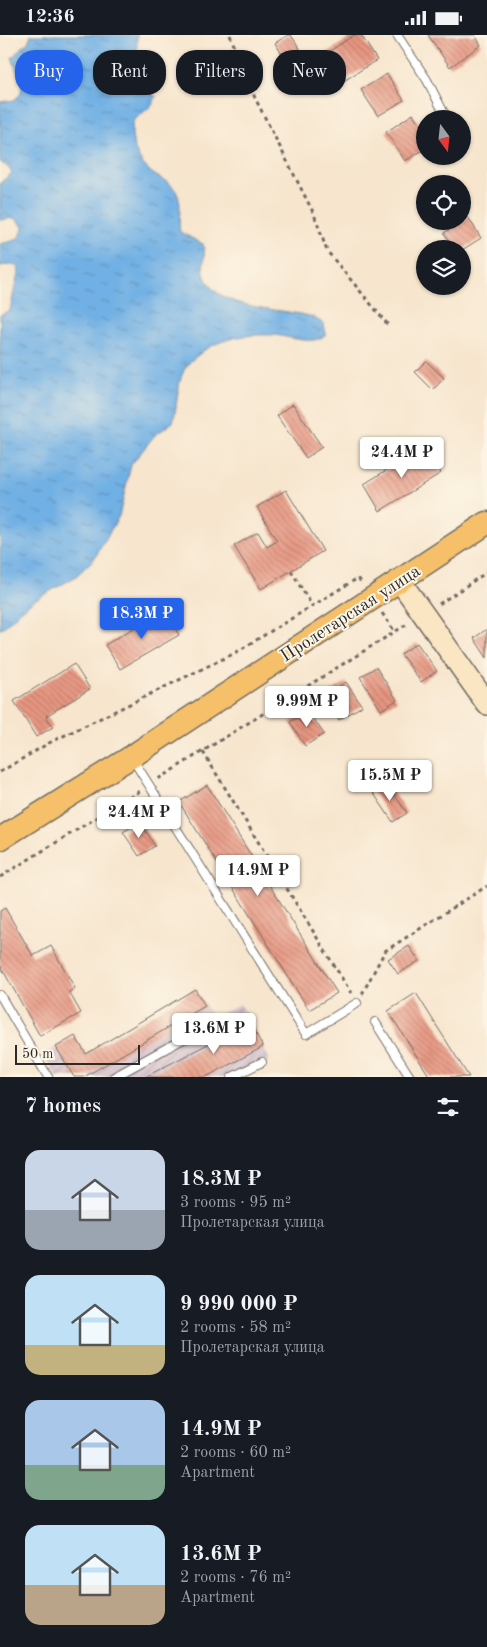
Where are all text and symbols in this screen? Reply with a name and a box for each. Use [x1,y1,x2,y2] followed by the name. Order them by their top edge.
[25,8,74,27] text: 12:36
[15,50,83,95] chip: Buy
[93,50,166,95] chip: Rent
[176,50,263,95] chip: Filters
[273,50,346,95] chip: New
[416,110,471,165] north arrow
[416,110,471,295] map controls
[416,175,471,230] button: locate
[416,240,471,295] button: layers
[356,437,448,479] pin: 24.4M ₽
[371,445,433,461] text: 24.4M ₽
[277,562,424,666] street label: Пролетарская улица
[96,597,188,640] pin: 18.3M ₽
[111,606,173,622] text: 18.3M ₽
[261,685,353,728] pin: 9.99M ₽
[276,694,338,710] text: 9.99M ₽
[344,759,436,802] pin: 15.5M ₽
[359,768,421,784] text: 15.5M ₽
[93,797,185,839] pin: 24.4M ₽
[108,805,170,821] text: 24.4M ₽
[212,855,304,897] pin: 14.9M ₽
[227,863,289,879] text: 14.9M ₽
[168,1013,260,1055] pin: 13.6M ₽
[183,1021,245,1037] text: 13.6M ₽
[15,1042,140,1065] scale bar
[22,1047,53,1061] text: 50 m
[434,1093,462,1121] icon: filters
[25,1096,101,1117] text: 7 homes
[180,1169,262,1190] text: 18.3M ₽
[65,1170,125,1230] icon: home
[180,1195,291,1211] text: 3 rooms · 95 m²
[180,1215,325,1231] text: Пролетарская улица
[180,1294,298,1315] text: 9 990 000 ₽
[65,1295,125,1355] icon: home
[180,1320,291,1336] text: 2 rooms · 58 m²
[180,1340,325,1356] text: Пролетарская улица
[180,1419,262,1440] text: 14.9M ₽
[65,1420,125,1480] icon: home
[180,1445,291,1461] text: 2 rooms · 60 m²
[180,1465,255,1481] text: Apartment
[180,1544,262,1565] text: 13.6M ₽
[65,1545,125,1605] icon: home
[180,1570,291,1586] text: 2 rooms · 76 m²
[180,1590,255,1606] text: Apartment

